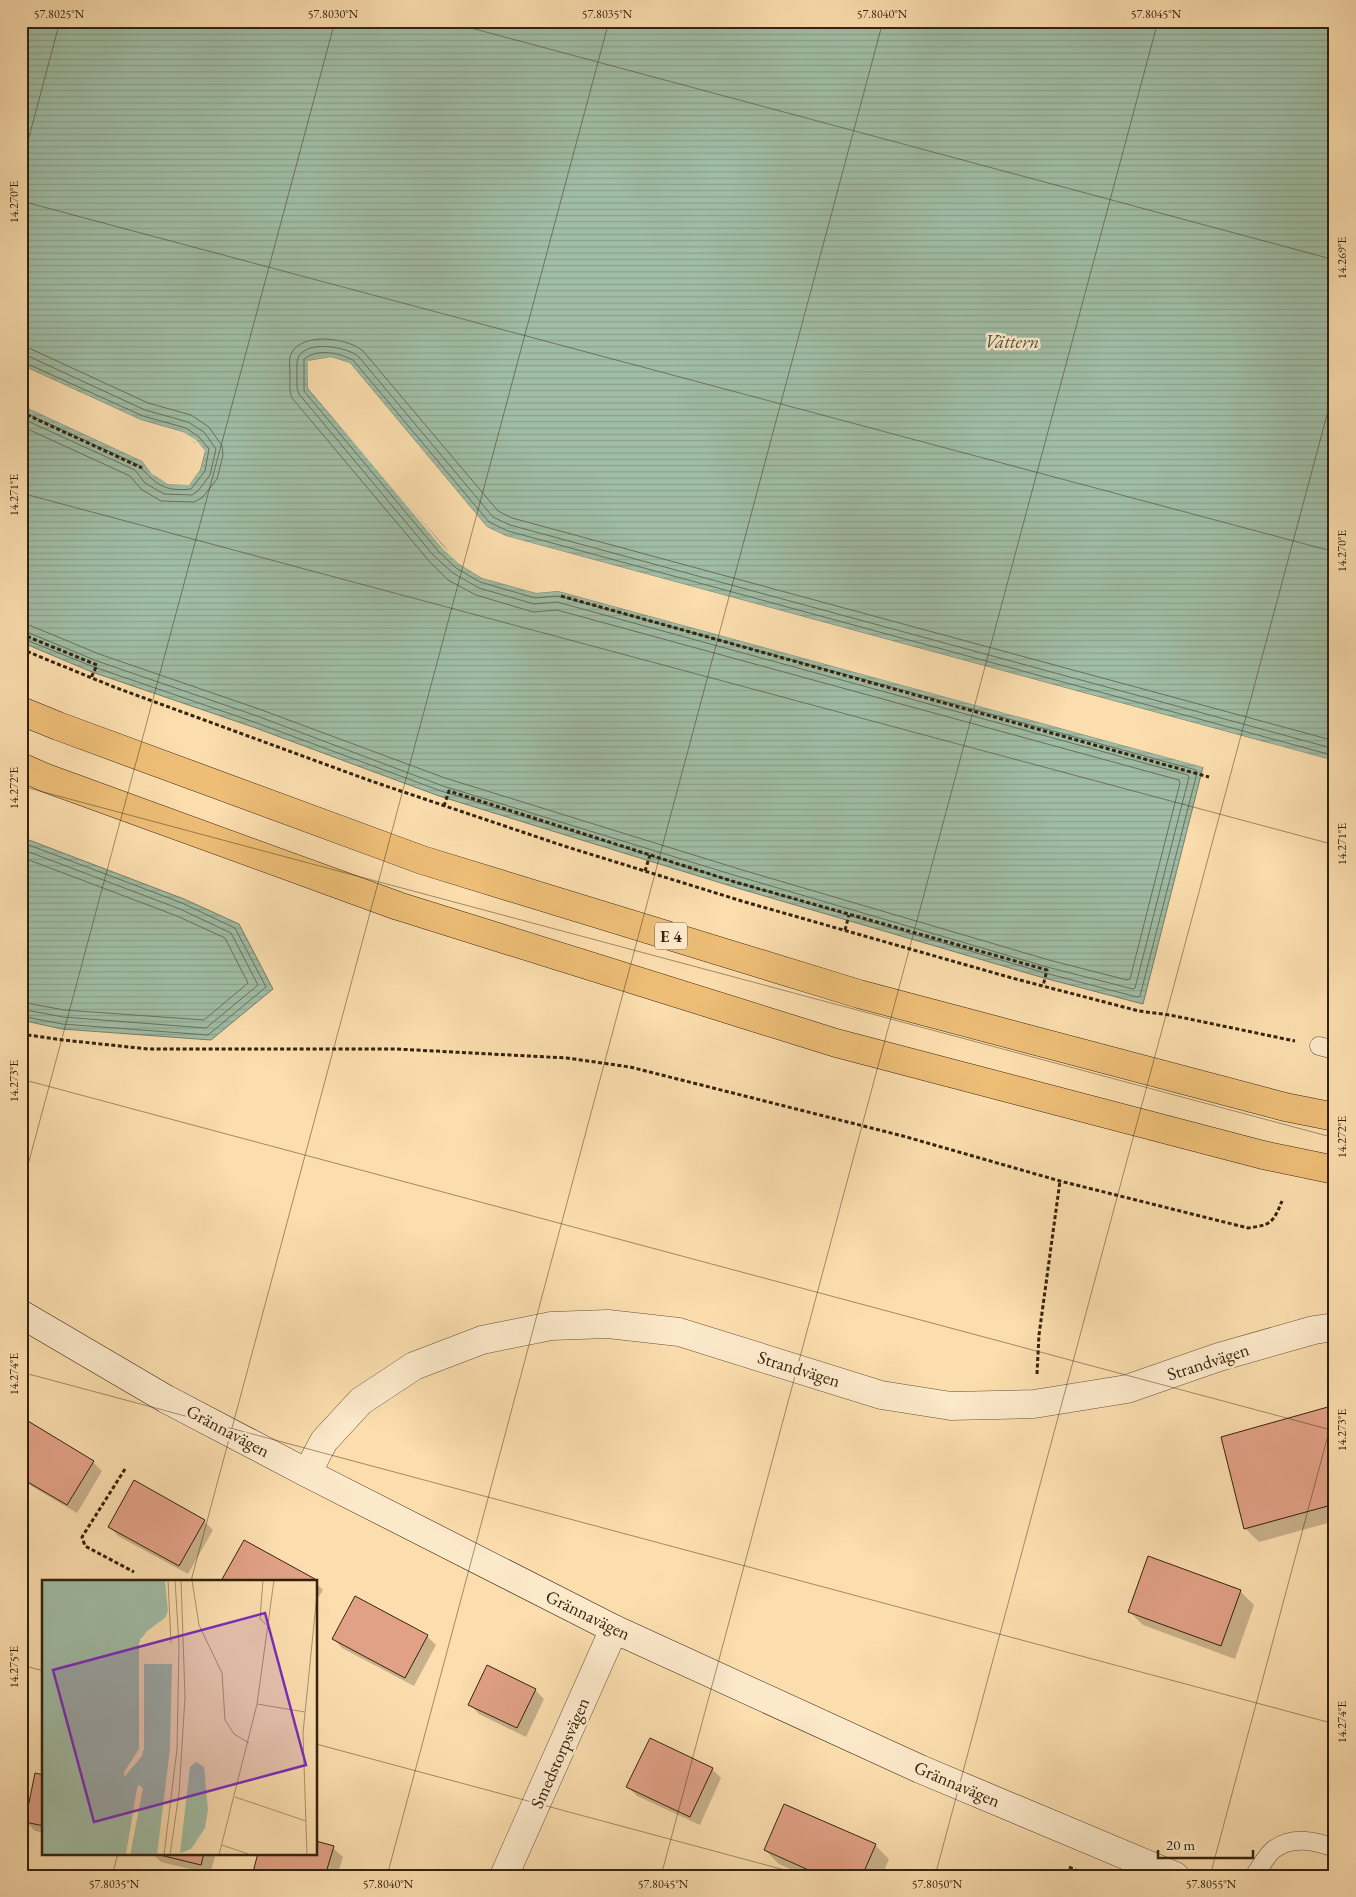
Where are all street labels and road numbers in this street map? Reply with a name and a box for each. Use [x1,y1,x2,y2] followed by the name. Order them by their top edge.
[655,922,687,949] road number: E 4
[1164,1337,1252,1386] street label: Strandvägen
[755,1345,844,1392] street label: Strandvägen
[183,1399,274,1462] street label: Grännavägen
[542,1584,635,1645] street label: Grännavägen
[525,1693,594,1812] street label: Smedstorpsvägen
[911,1755,1004,1812] street label: Grännavägen

